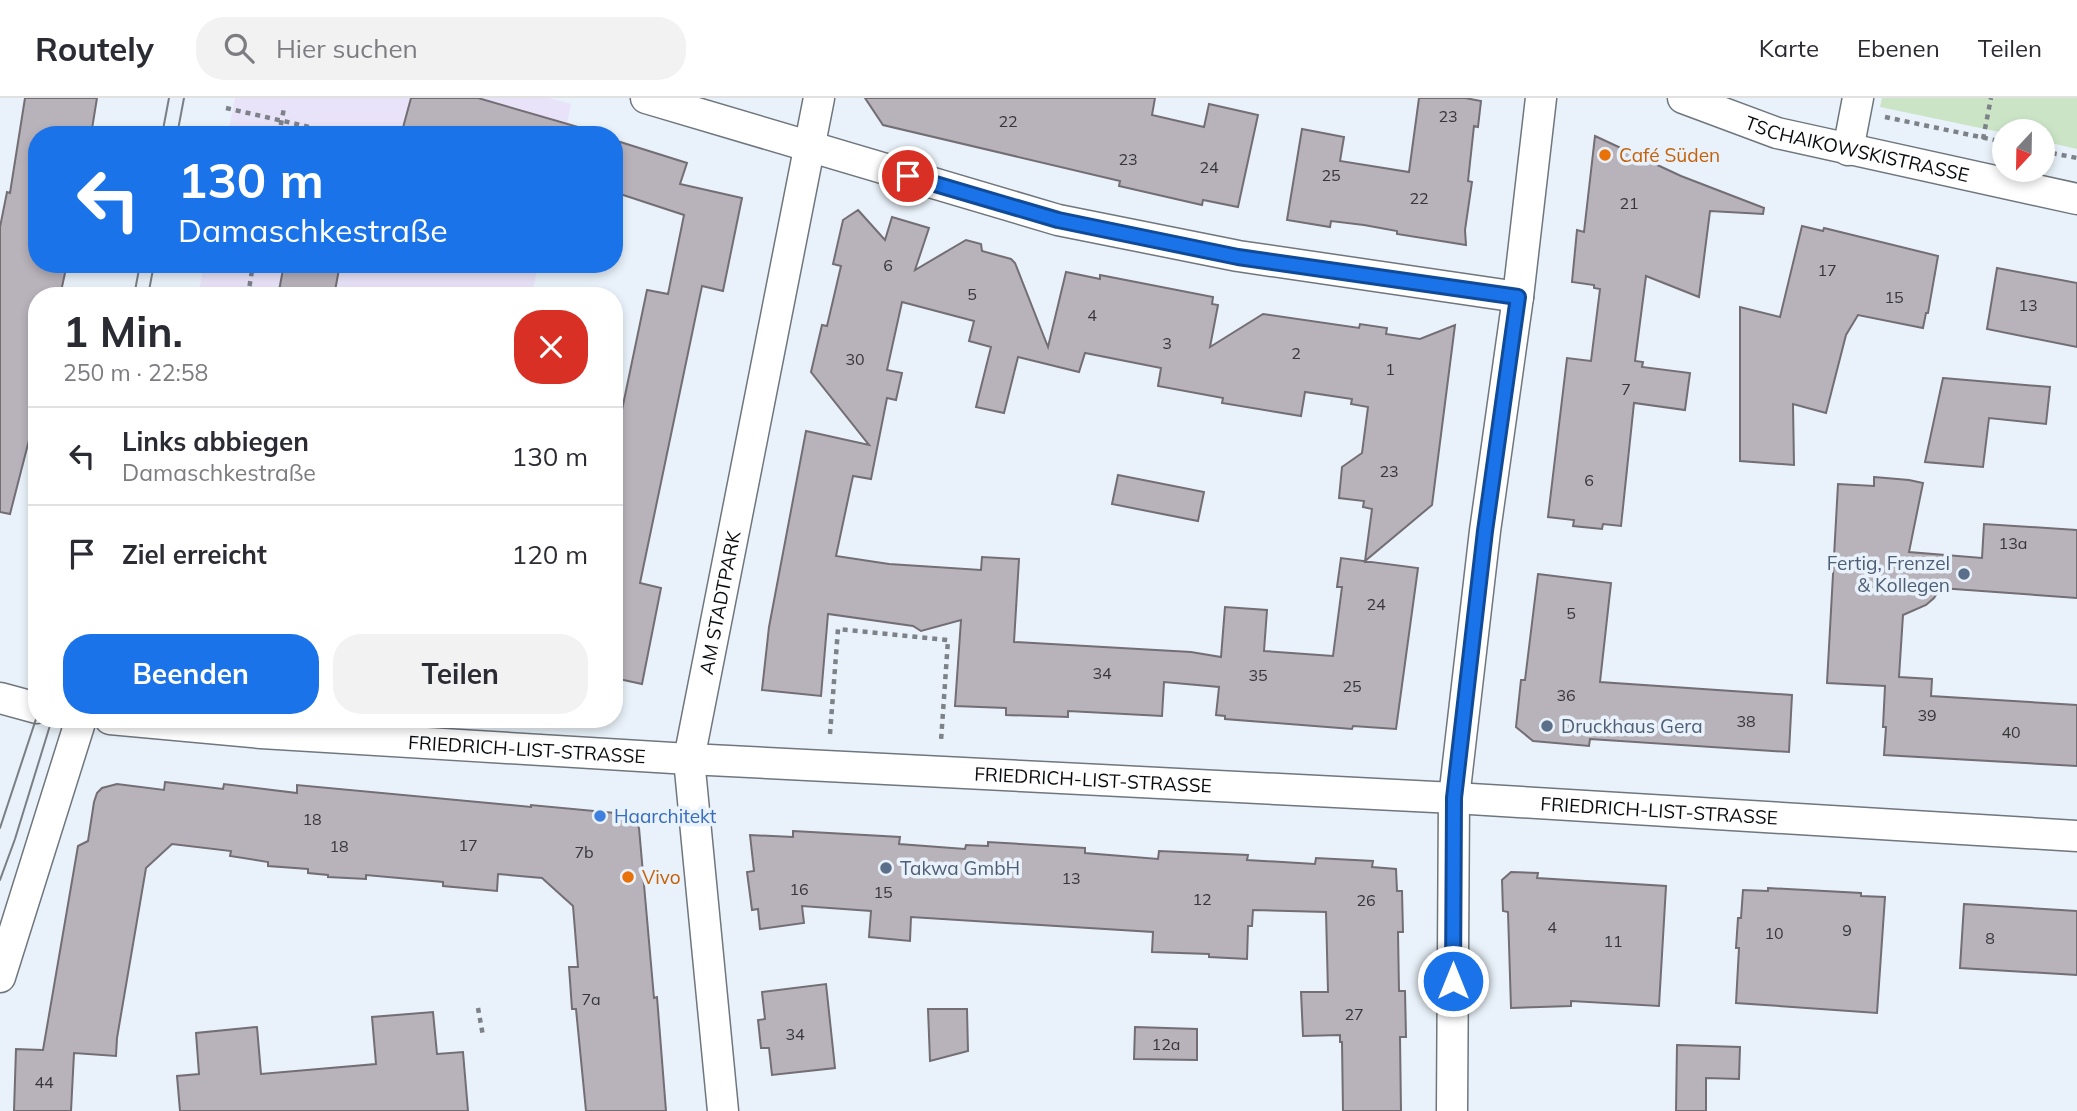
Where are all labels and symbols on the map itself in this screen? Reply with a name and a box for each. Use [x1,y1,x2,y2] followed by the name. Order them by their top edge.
[1438,106,1458,126] house number: 23
[1742,110,1971,187] street label: TSCHAIKOWSKISTRASSE
[998,111,1018,131] house number: 22
[1992,119,2054,182] north arrow
[1619,143,1720,167] place label: Café Süden
[878,146,938,206] pin
[1597,147,1613,163] marker: Café Süden
[1118,149,1138,169] house number: 23
[1199,157,1219,177] house number: 24
[1321,165,1341,185] house number: 25
[1409,188,1429,208] house number: 22
[1619,193,1639,213] house number: 21
[883,255,893,275] house number: 6
[1817,260,1837,280] house number: 17
[967,284,977,304] house number: 5
[1884,287,1904,307] house number: 15
[2018,295,2038,315] house number: 13
[1087,305,1097,325] house number: 4
[1162,333,1172,353] house number: 3
[1291,343,1301,363] house number: 2
[845,349,865,369] house number: 30
[1385,359,1395,379] house number: 1
[1621,379,1631,399] house number: 7
[1379,461,1399,481] house number: 23
[1584,470,1594,490] house number: 6
[694,528,746,677] street label: AM STADTPARK
[1999,533,2027,553] house number: 13a
[1827,551,1950,597] place label: Fertig, Frenzel & Kollegen
[1956,566,1972,582] marker: Fertig, Frenzel & Kollegen
[1366,594,1386,614] house number: 24
[1566,603,1576,623] house number: 5
[1092,663,1112,683] house number: 34
[1248,665,1268,685] house number: 35
[1342,676,1362,696] house number: 25
[1556,685,1576,705] house number: 36
[1917,705,1937,725] house number: 39
[1736,711,1756,731] house number: 38
[1561,714,1703,738] place label: Druckhaus Gera
[1539,718,1555,734] marker: Druckhaus Gera
[2001,722,2021,742] house number: 40
[407,730,646,768] street label: FRIEDRICH-LIST-STRASSE
[974,762,1212,798] street label: FRIEDRICH-LIST-STRASSE
[1540,791,1779,830] street label: FRIEDRICH-LIST-STRASSE
[614,804,717,828] place label: Haarchitekt
[592,808,608,824] marker: Haarchitekt
[302,809,322,829] house number: 18
[458,835,478,855] house number: 17
[329,836,349,856] house number: 18
[574,842,594,862] house number: 7b
[900,856,1020,880] place label: Takwa GmbH
[878,860,894,876] marker: Takwa GmbH
[642,865,681,889] place label: Vivo
[1061,868,1081,888] house number: 13
[620,869,636,885] marker: Vivo
[789,879,809,899] house number: 16
[873,882,893,902] house number: 15
[1192,889,1212,909] house number: 12
[1356,890,1376,910] house number: 26
[1547,917,1557,937] house number: 4
[1842,920,1852,940] house number: 9
[1764,923,1784,943] house number: 10
[1985,928,1995,948] house number: 8
[1603,931,1623,951] house number: 11
[1416,944,1490,1018] position arrow
[581,989,601,1009] house number: 7a
[1344,1004,1364,1024] house number: 27
[785,1024,805,1044] house number: 34
[1152,1034,1180,1054] house number: 12a
[34,1072,54,1092] house number: 44

